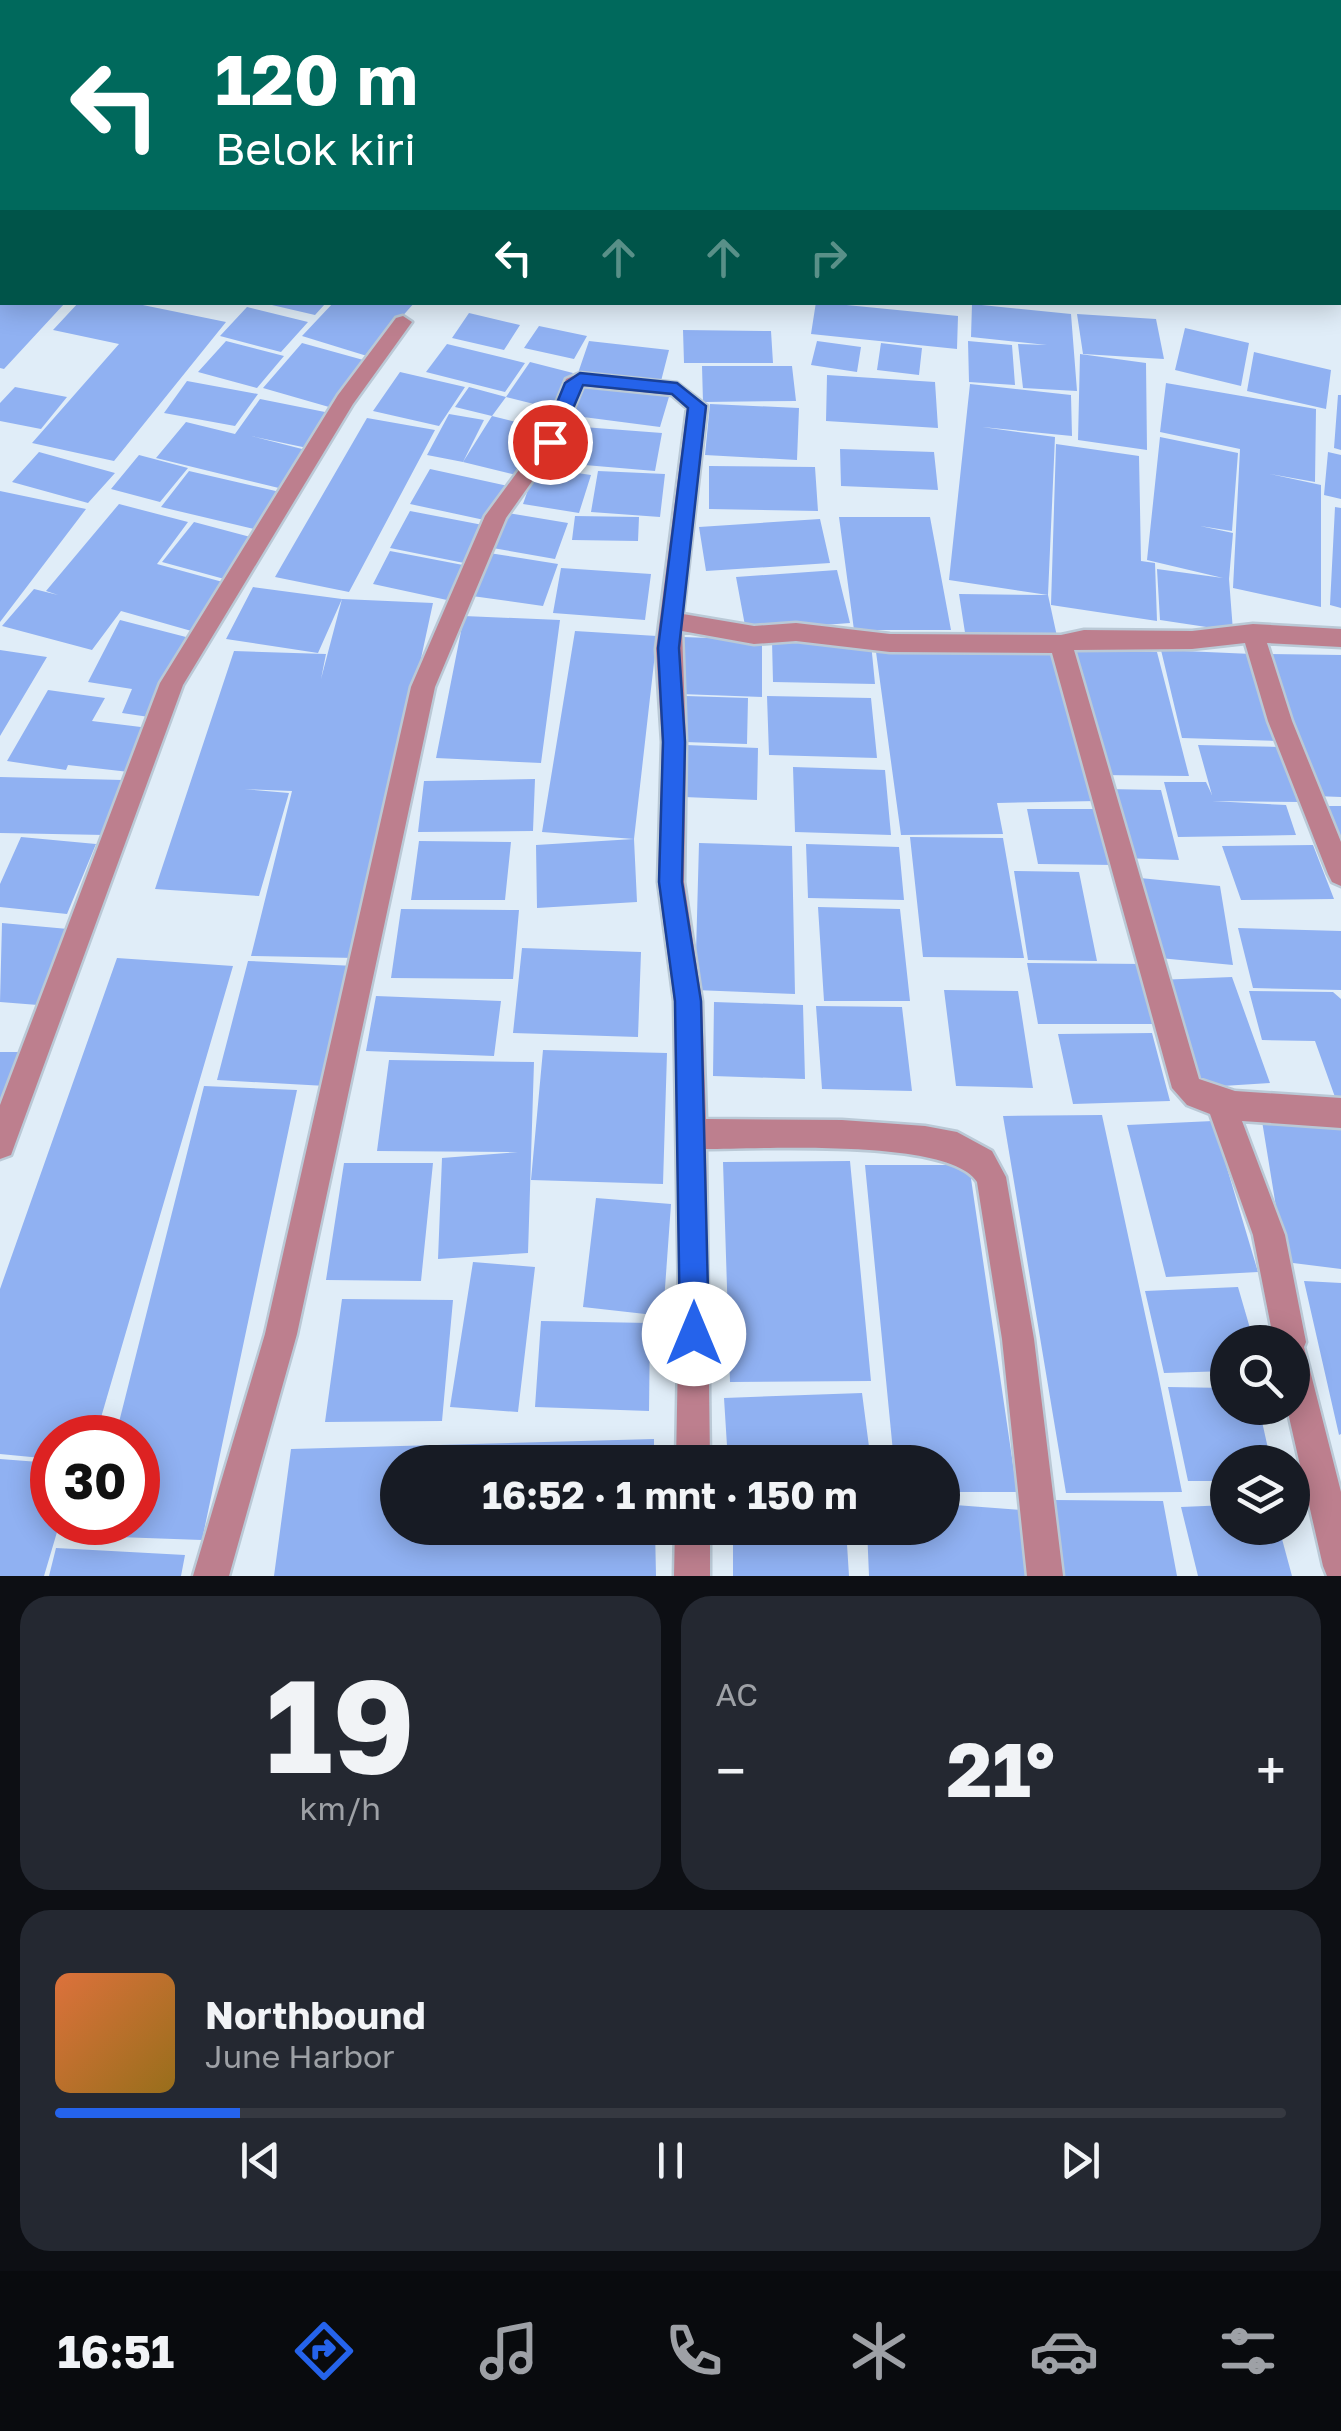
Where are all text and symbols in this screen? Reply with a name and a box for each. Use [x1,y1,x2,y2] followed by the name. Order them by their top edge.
[215,36,418,120] text: 120 m
[50,40,180,170] icon: left
[215,121,416,175] text: Belok kiri
[486,230,541,285] icon: left
[591,230,646,285] icon: ahead
[696,230,751,285] icon: ahead
[801,230,856,285] icon: right
[508,400,593,485] pin
[523,415,578,470] icon: arrive
[642,1282,746,1386] position arrow
[1210,1325,1310,1545] map controls
[1210,1325,1310,1425] button: search
[30,1415,160,1545] speed limit sign: 30
[1210,1445,1310,1545] button: layers
[482,1472,858,1517] text: 16:52 · 1 mnt · 150 m
[265,1646,415,1802] text: 19
[716,1675,758,1713] text: AC
[946,1723,1055,1814] text: 21°
[716,1737,746,1803] text: −
[1256,1737,1286,1803] text: +
[300,1789,381,1827] text: km/h
[205,1992,426,2037] text: Northbound
[205,2037,395,2075] text: June Harbor
[233,2133,288,2188] icon: previous
[643,2133,698,2188] icon: pause
[1053,2133,1108,2188] icon: next
[289,2316,359,2386] icon: directions
[474,2316,544,2386] icon: music
[659,2316,729,2386] icon: phone
[844,2316,914,2386] icon: climate
[1029,2316,1099,2386] icon: car
[1213,2316,1283,2386] icon: filters
[57,2324,174,2378] text: 16:51

